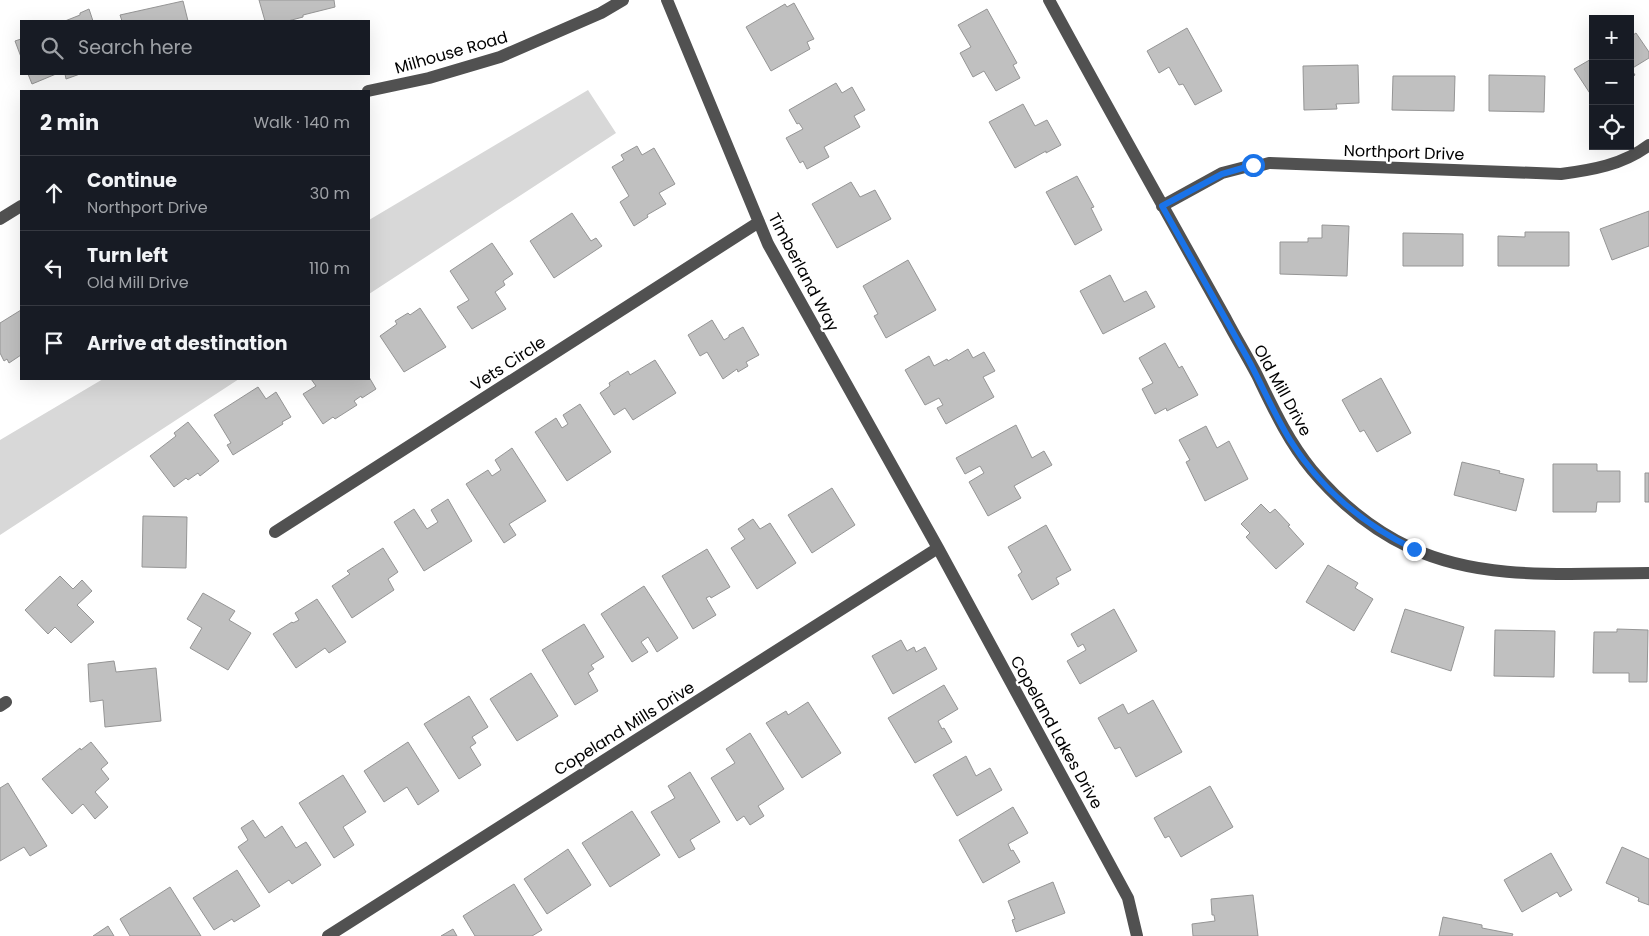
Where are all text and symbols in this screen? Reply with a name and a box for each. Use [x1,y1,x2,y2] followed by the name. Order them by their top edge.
[1589,15,1634,150] map controls
[1589,15,1634,60] button: +
[20,20,370,75] search box
[392,25,510,80] street label: Milhouse Road
[38,34,66,62] icon: search
[78,34,192,61] text: Search here
[1589,60,1634,105] button: −
[1589,105,1634,150] button: locate
[40,108,99,137] text: 2 min
[253,111,350,134] text: Walk · 140 m
[1343,139,1465,166] street label: Northport Drive
[1242,154,1265,177] route start
[87,167,177,194] text: Continue
[40,179,68,207] icon: ahead
[310,182,350,205] text: 30 m
[87,196,208,219] text: Northport Drive
[763,209,845,336] street label: Timberland Way
[87,242,168,269] text: Turn left
[40,254,68,282] icon: left
[309,257,350,280] text: 110 m
[87,271,189,294] text: Old Mill Drive
[40,329,68,357] icon: arrive
[87,330,288,357] text: Arrive at destination
[466,331,550,396] street label: Vets Circle
[1248,340,1317,440] street label: Old Mill Drive
[1403,538,1426,561] route end
[1005,651,1108,813] street label: Copeland Lakes Drive
[550,676,699,781] street label: Copeland Mills Drive

